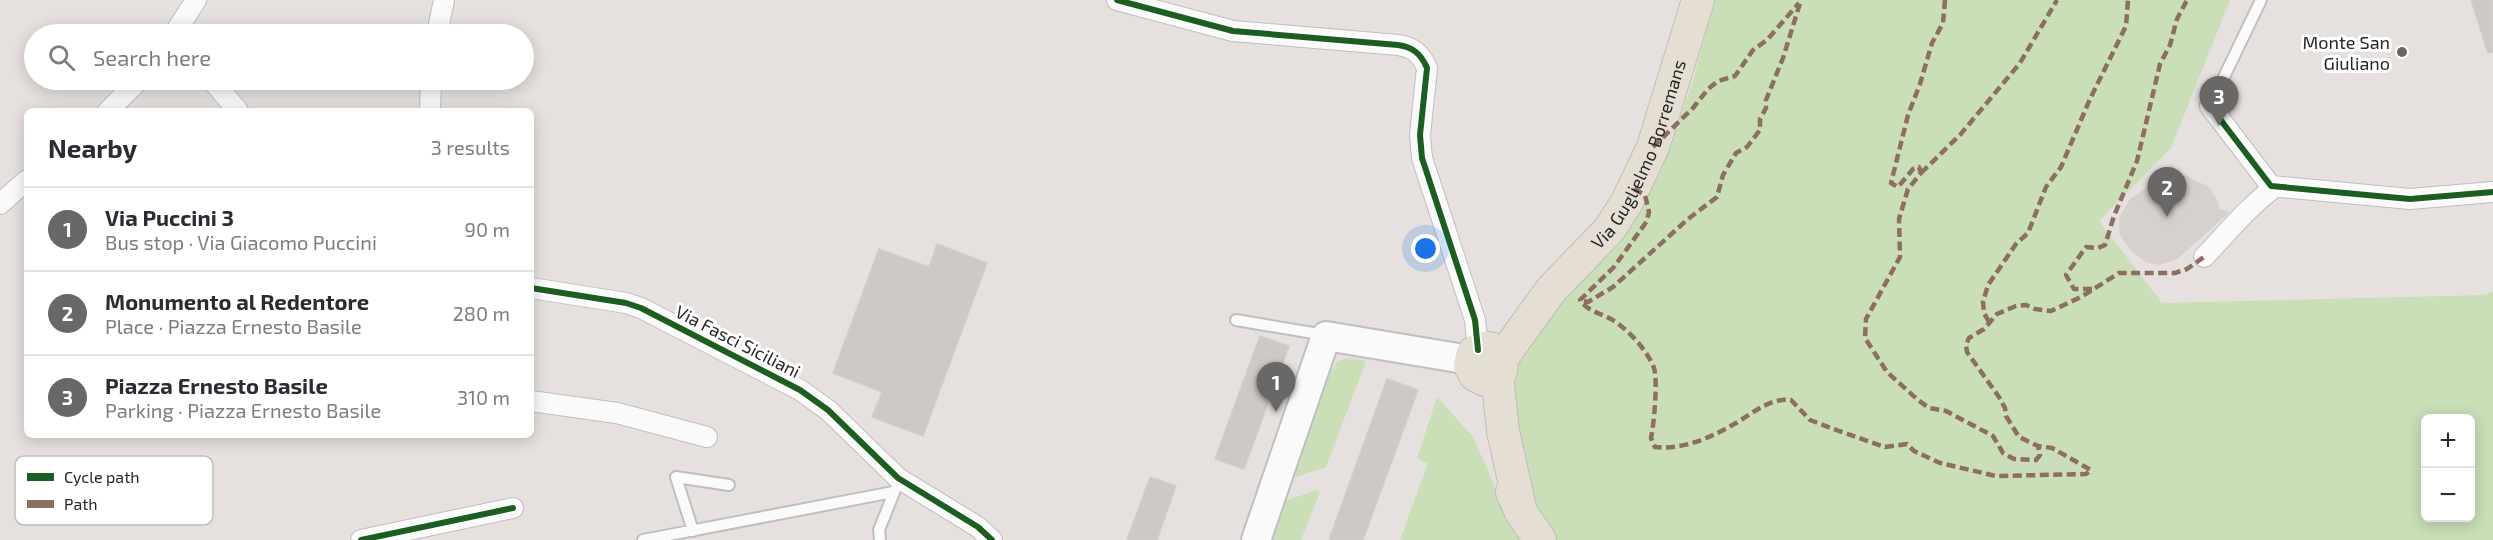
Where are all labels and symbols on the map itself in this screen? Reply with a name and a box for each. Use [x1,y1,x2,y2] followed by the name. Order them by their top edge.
[2303,31,2390,74] place label: Monte San Giuliano
[2395,45,2409,59] marker: Monte San Giuliano
[1586,57,1690,253] street label: Via Guglielmo Borremans
[2200,76,2238,126] pin: 3
[2148,168,2186,217] pin: 2
[1411,234,1440,263] your location
[672,300,804,382] street label: Via Fasci Siciliani
[1256,362,1296,412] pin: 1
[15,456,213,525] legend
[64,467,140,486] text: Cycle path
[64,494,98,513] text: Path

